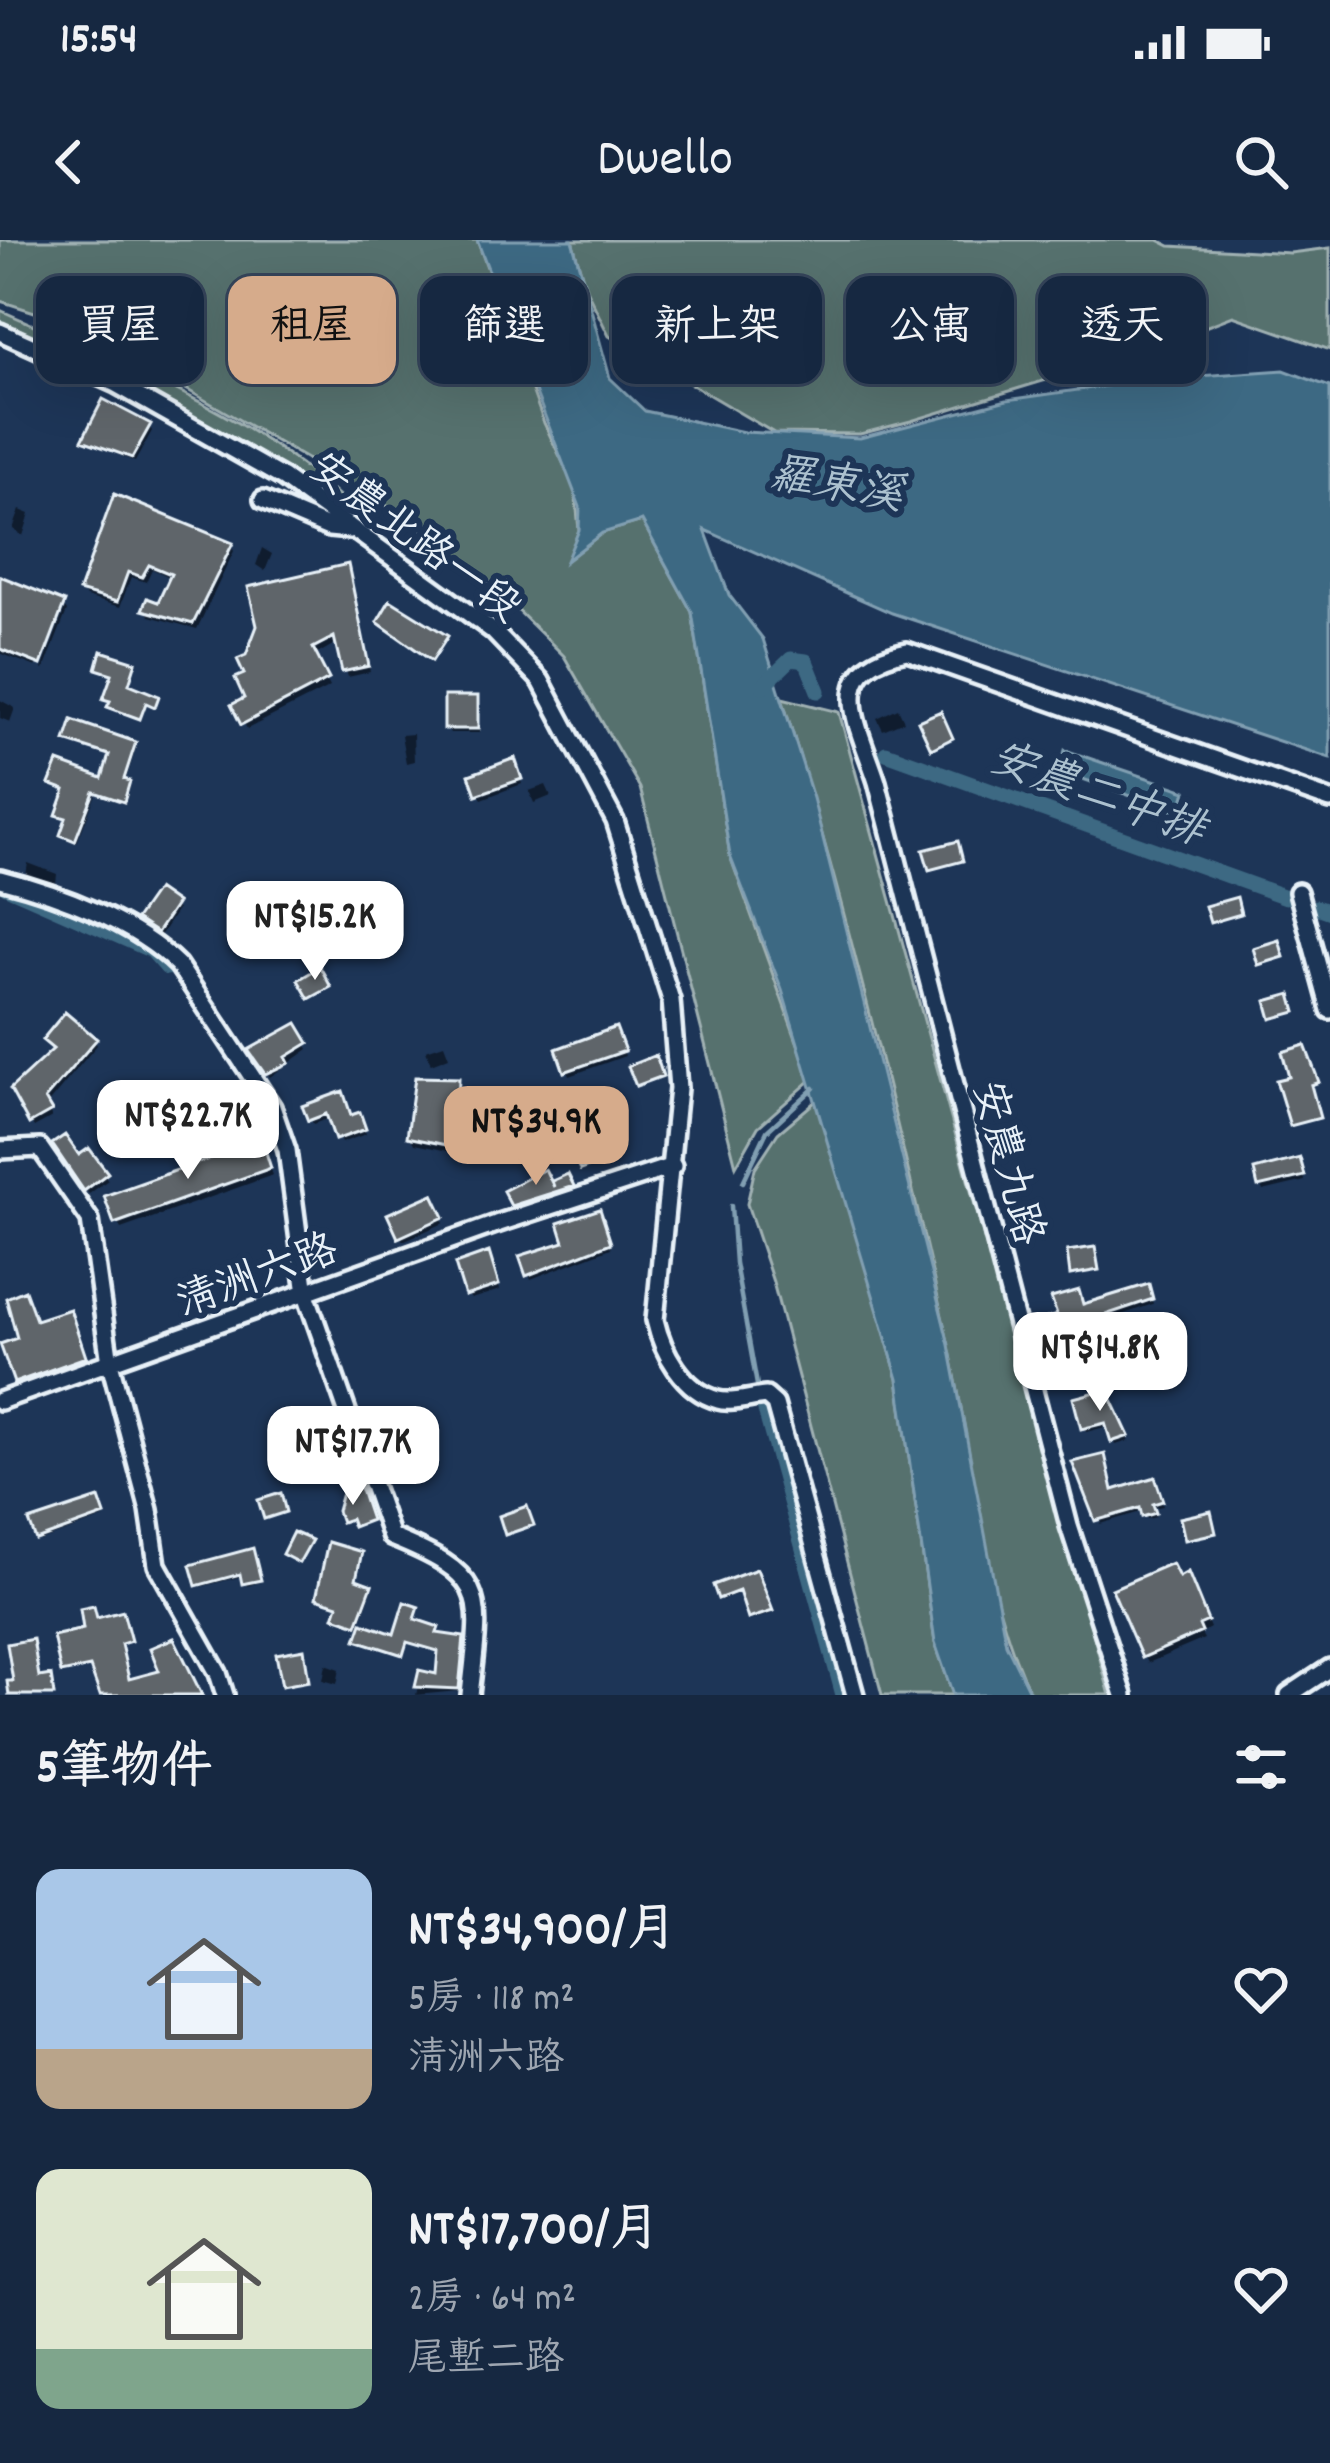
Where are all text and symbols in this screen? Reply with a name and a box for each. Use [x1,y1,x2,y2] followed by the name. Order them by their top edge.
[60,10,138,74] text: 15:54
[597,124,733,201] text: Dwello
[36,129,102,195] icon: back
[1228,129,1294,195] icon: search
[36,276,204,384] chip: 買屋
[228,276,396,384] chip: 租屋
[420,276,588,384] chip: 篩選
[612,276,822,384] chip: 新上架
[846,276,1014,384] chip: 公寓
[1038,276,1206,384] chip: 透天
[294,441,531,640] street label: 安農北路一段
[764,445,910,531] water label: 羅東溪
[980,729,1217,867] water label: 安農二中排
[191,881,439,983] pin: NT$15.2K
[254,892,376,947] text: NT$15.2K
[954,1075,1055,1253] street label: 安農九路
[64,1080,312,1182] pin: NT$22.7K
[412,1086,660,1188] pin: NT$34.9K
[124,1091,252,1146] text: NT$22.7K
[471,1097,601,1152] text: NT$34.9K
[169,1223,348,1337] street label: 清洲六路
[976,1312,1224,1414] pin: NT$14.8K
[1040,1323,1160,1378] text: NT$14.8K
[229,1406,477,1508] pin: NT$17.7K
[294,1417,412,1472] text: NT$17.7K
[1228,1734,1294,1800] icon: filters
[36,1735,213,1807] text: 5筆物件
[408,1897,677,1969] text: NT$34,900/月
[132,1917,276,2061] icon: home
[1228,1956,1294,2022] icon: heart
[408,1974,575,2029] text: 5房 · 118 m²
[408,2034,564,2089] text: 清洲六路
[408,2197,661,2269] text: NT$17,700/月
[132,2217,276,2361] icon: home
[1228,2256,1294,2322] icon: heart
[408,2274,576,2329] text: 2房 · 64 m²
[408,2334,564,2389] text: 尾塹二路

